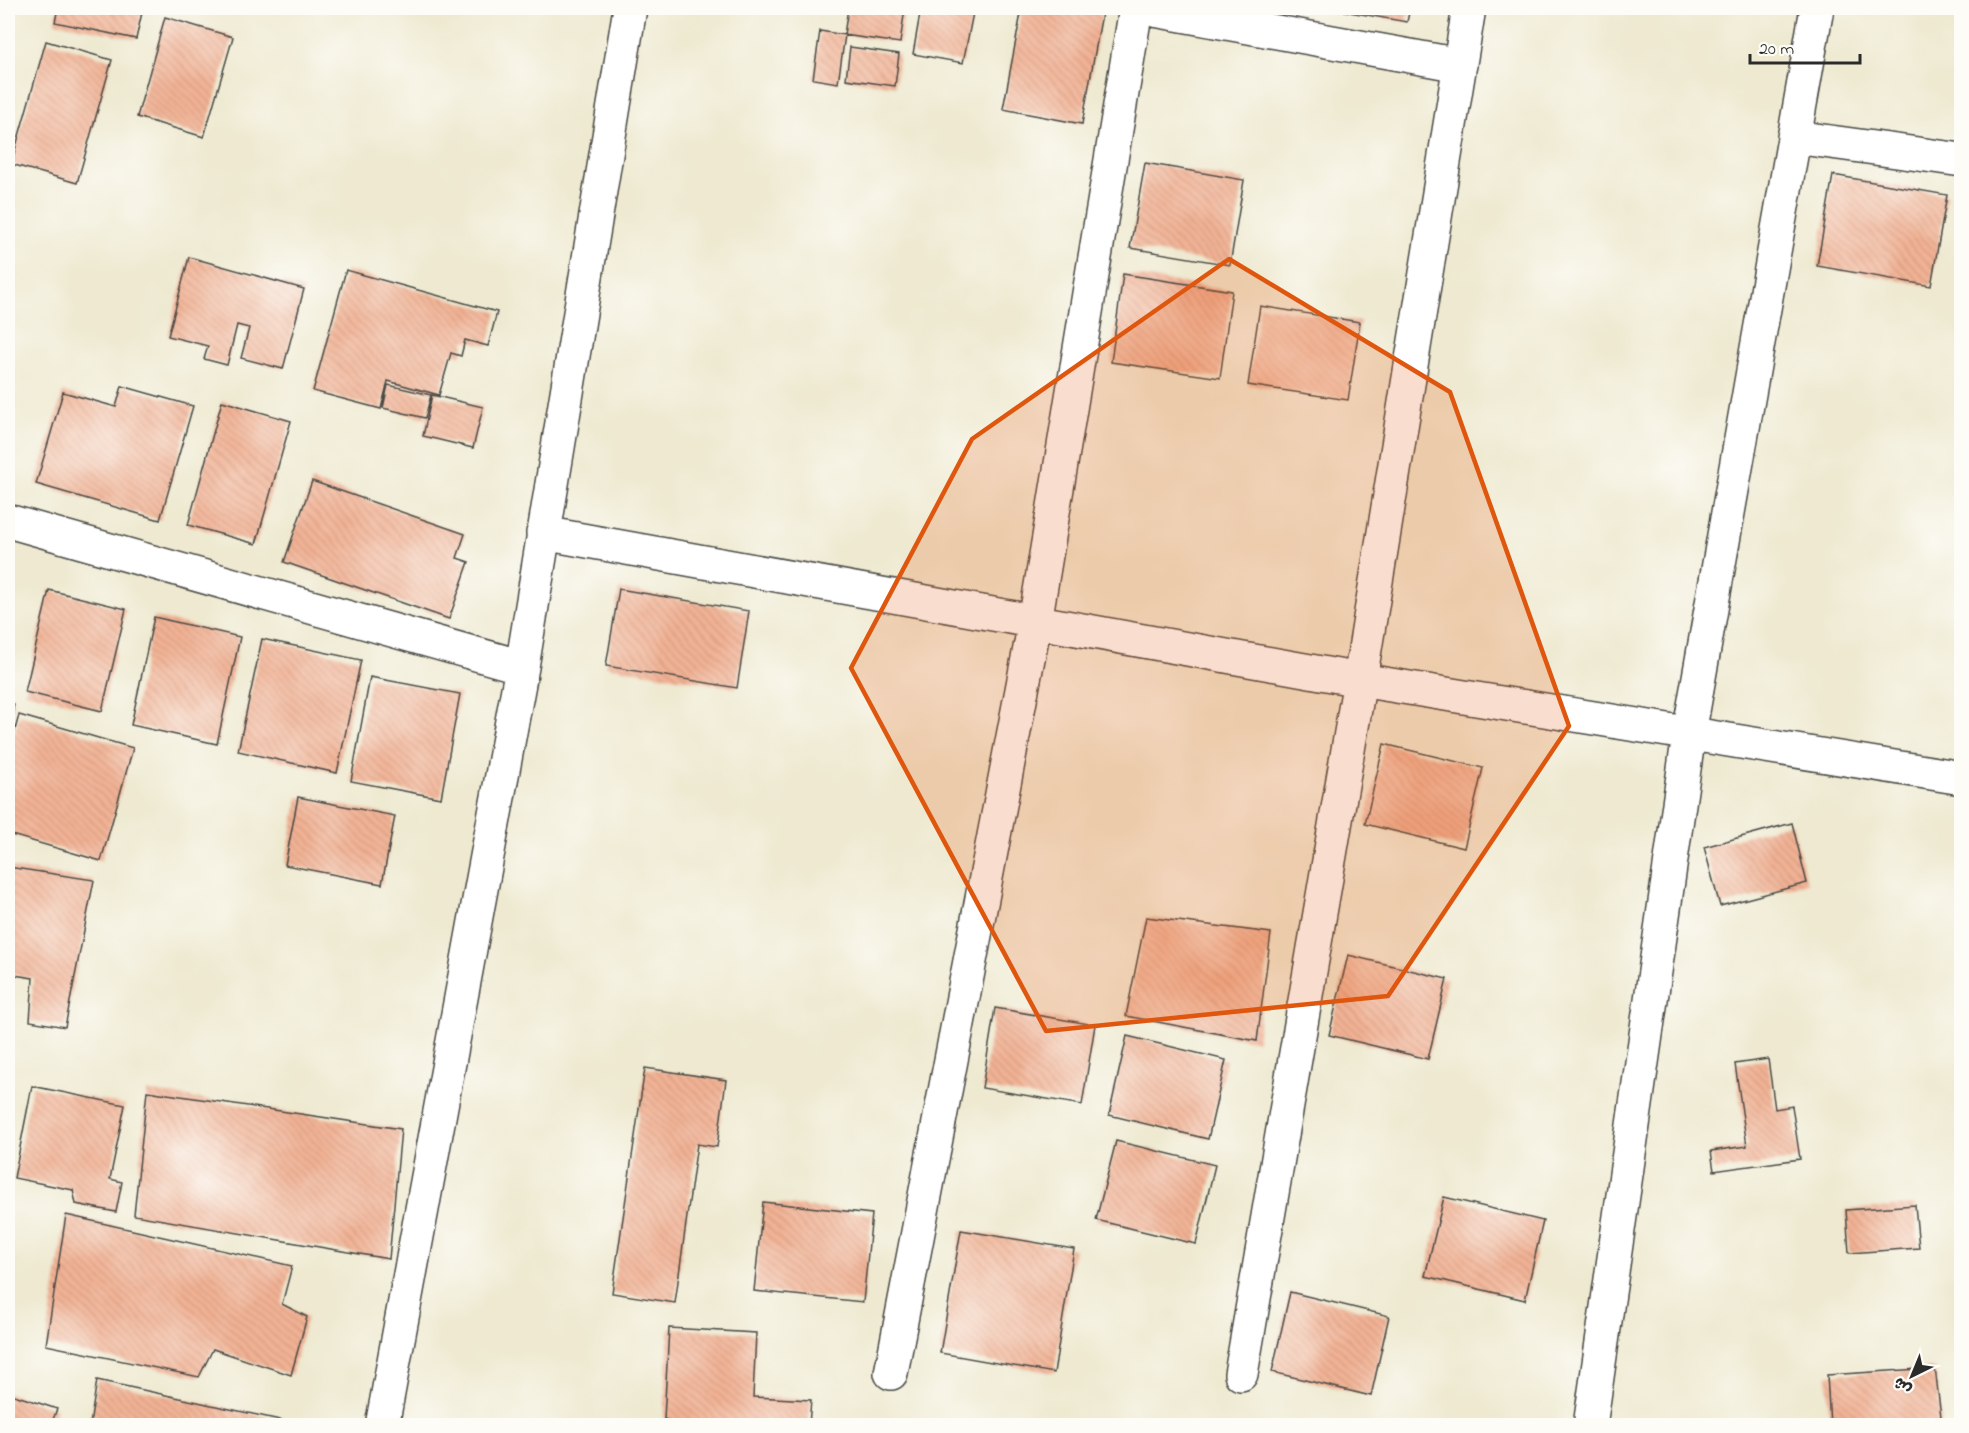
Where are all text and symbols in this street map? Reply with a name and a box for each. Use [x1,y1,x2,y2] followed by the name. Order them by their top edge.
[1750,27,1860,65] scale bar
[1759,37,1794,63] text: 20 m
[1882,1346,1942,1406] north arrow
[1889,1371,1918,1400] text: ش

